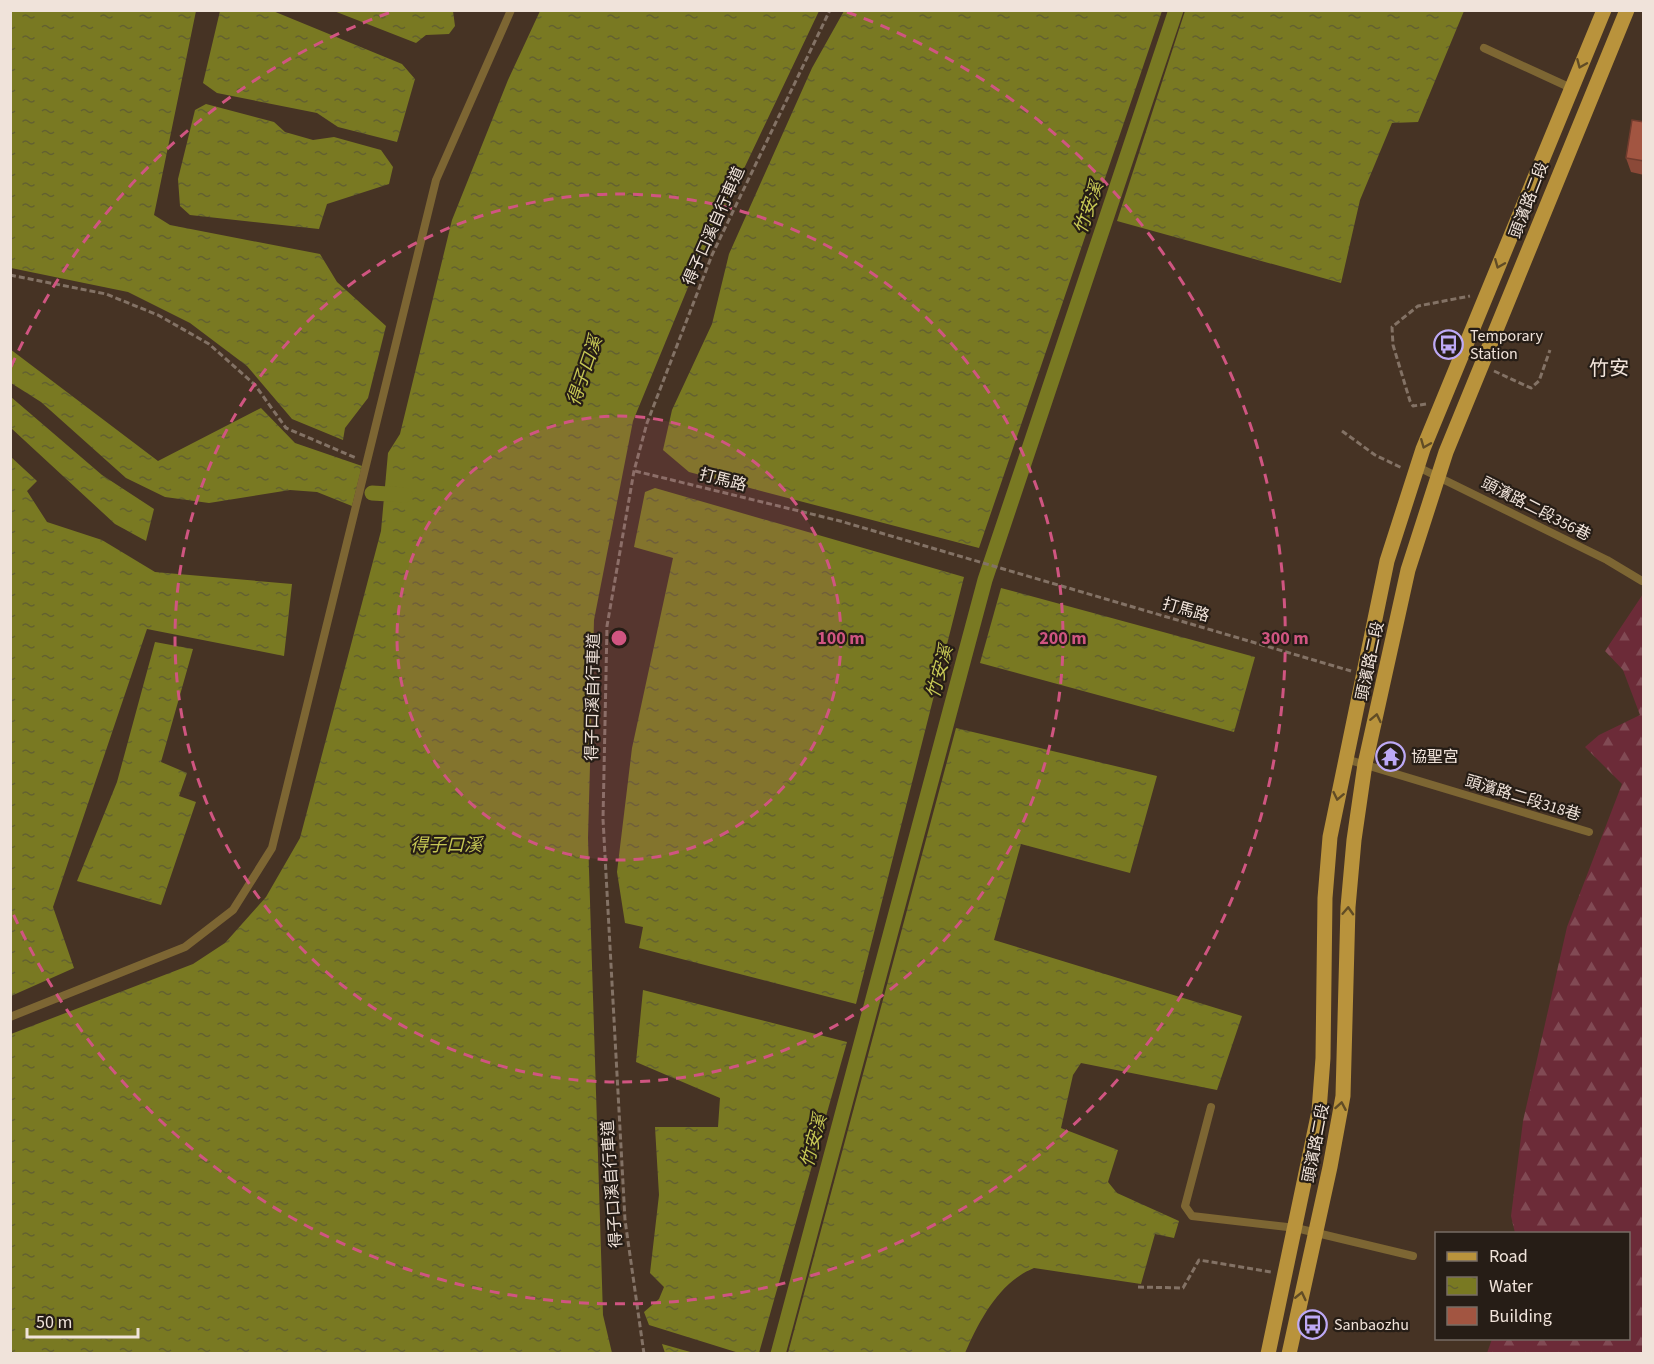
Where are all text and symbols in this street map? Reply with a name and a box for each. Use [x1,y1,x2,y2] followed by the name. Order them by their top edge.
[1576,58,1588,69] one-way arrow
[1504,159,1554,241] street label: 頭濱路二段
[678,163,750,289] street label: 得子口溪自行車道
[1068,176,1111,238] water label: 竹安溪
[1494,258,1506,269] one-way arrow
[1470,325,1543,365] place label: Temporary Station
[1433,329,1465,361] bus stop icon: Temporary Station
[561,330,610,409] water label: 得子口溪
[1589,355,1629,383] district label: 竹安
[1419,439,1432,449] one-way arrow
[697,464,749,496] street label: 打馬路
[1478,472,1594,546] street label: 頭濱路二段356巷
[1160,593,1212,627] street label: 打馬路
[1351,620,1389,702] street label: 頭濱路二段
[817,626,865,651] text: 100 m
[1039,626,1087,651] text: 200 m
[1261,626,1309,651] text: 300 m
[609,628,629,648] centre of rings
[581,633,605,761] street label: 得子口溪自行車道
[921,640,960,701] water label: 竹安溪
[1368,713,1381,723] one-way arrow
[1374,741,1406,773] temple icon: 協聖宮
[1411,746,1459,768] place label: 協聖宮
[1462,770,1584,826] street label: 頭濱路二段318巷
[1332,791,1345,801] one-way arrow
[410,833,485,858] water label: 得子口溪
[1342,906,1355,915] one-way arrow
[1335,1101,1347,1110] one-way arrow
[1298,1102,1334,1184] street label: 頭濱路二段
[795,1109,834,1170] water label: 竹安溪
[597,1119,627,1249] street label: 得子口溪自行車道
[1435,1232,1630,1340] legend
[1489,1244,1528,1269] text: Road
[1489,1274,1533,1299] text: Water
[1294,1292,1307,1302] one-way arrow
[27,1301,138,1339] scale bar
[1489,1304,1552,1329] text: Building
[1297,1309,1329,1341] bus stop icon: Sanbaozhu
[36,1310,72,1335] text: 50 m
[1334,1314,1409,1336] place label: Sanbaozhu

